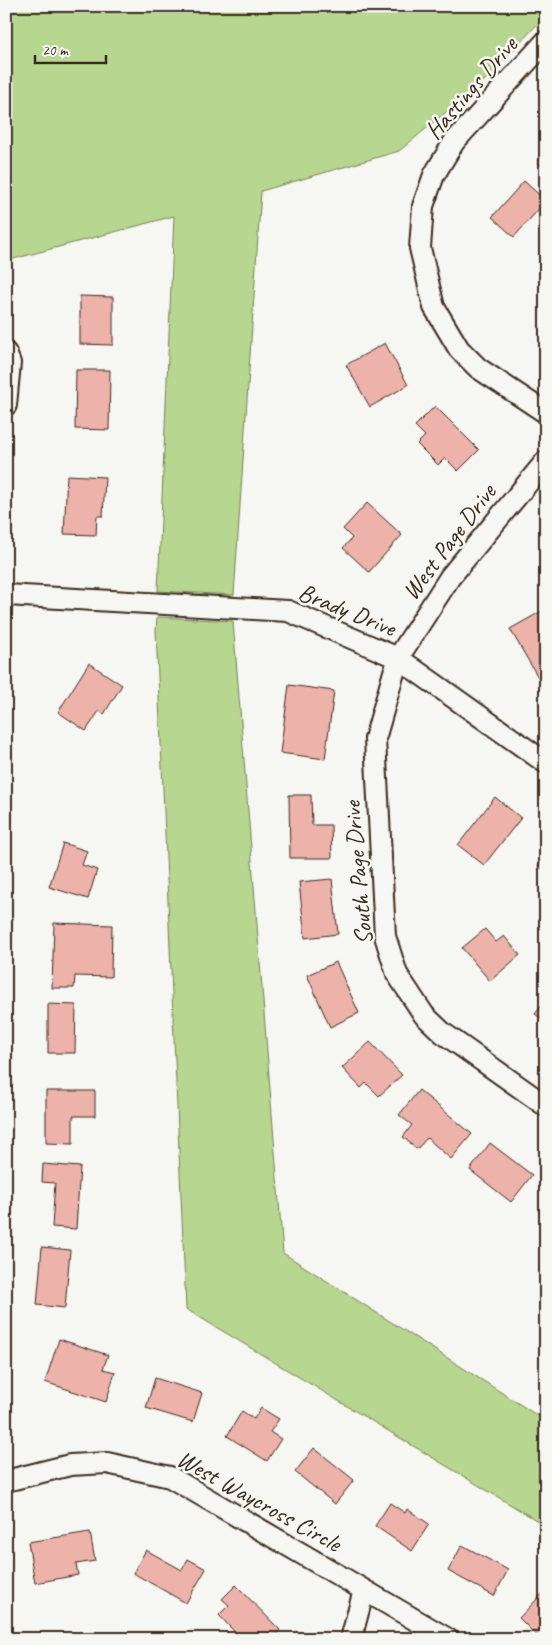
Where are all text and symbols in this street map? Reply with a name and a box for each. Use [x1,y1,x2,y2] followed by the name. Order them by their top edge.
[418,29,526,146] street label: Hastings Drive
[35,32,106,64] scale bar
[42,41,69,60] text: 20 m
[395,476,504,606] street label: West Page Drive
[294,576,402,645] street label: Brady Drive
[336,798,380,946] street label: South Page Drive
[171,1443,348,1560] street label: West Waycross Circle

